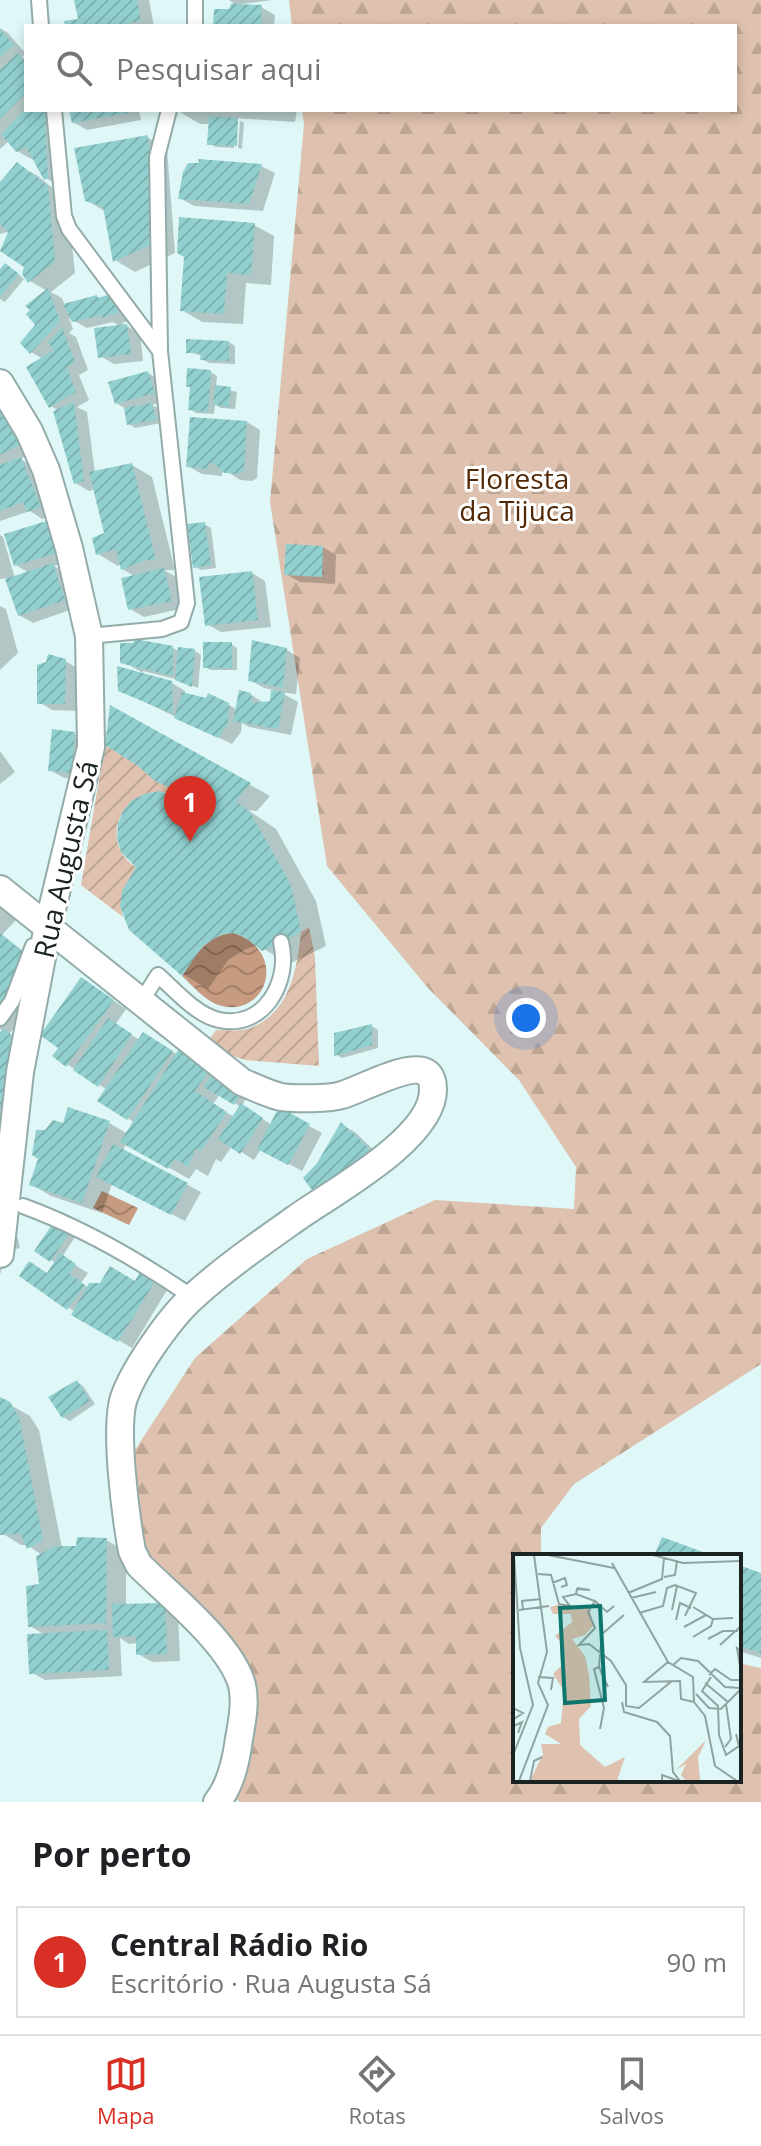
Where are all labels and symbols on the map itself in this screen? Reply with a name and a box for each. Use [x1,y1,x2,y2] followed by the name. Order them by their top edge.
[459,459,575,529] park label: Floresta da Tijuca
[24,757,106,961] street label: Rua Augusta Sá
[164,776,216,842] pin: 1
[506,998,546,1038] your location
[513,1554,741,1782] inset map

